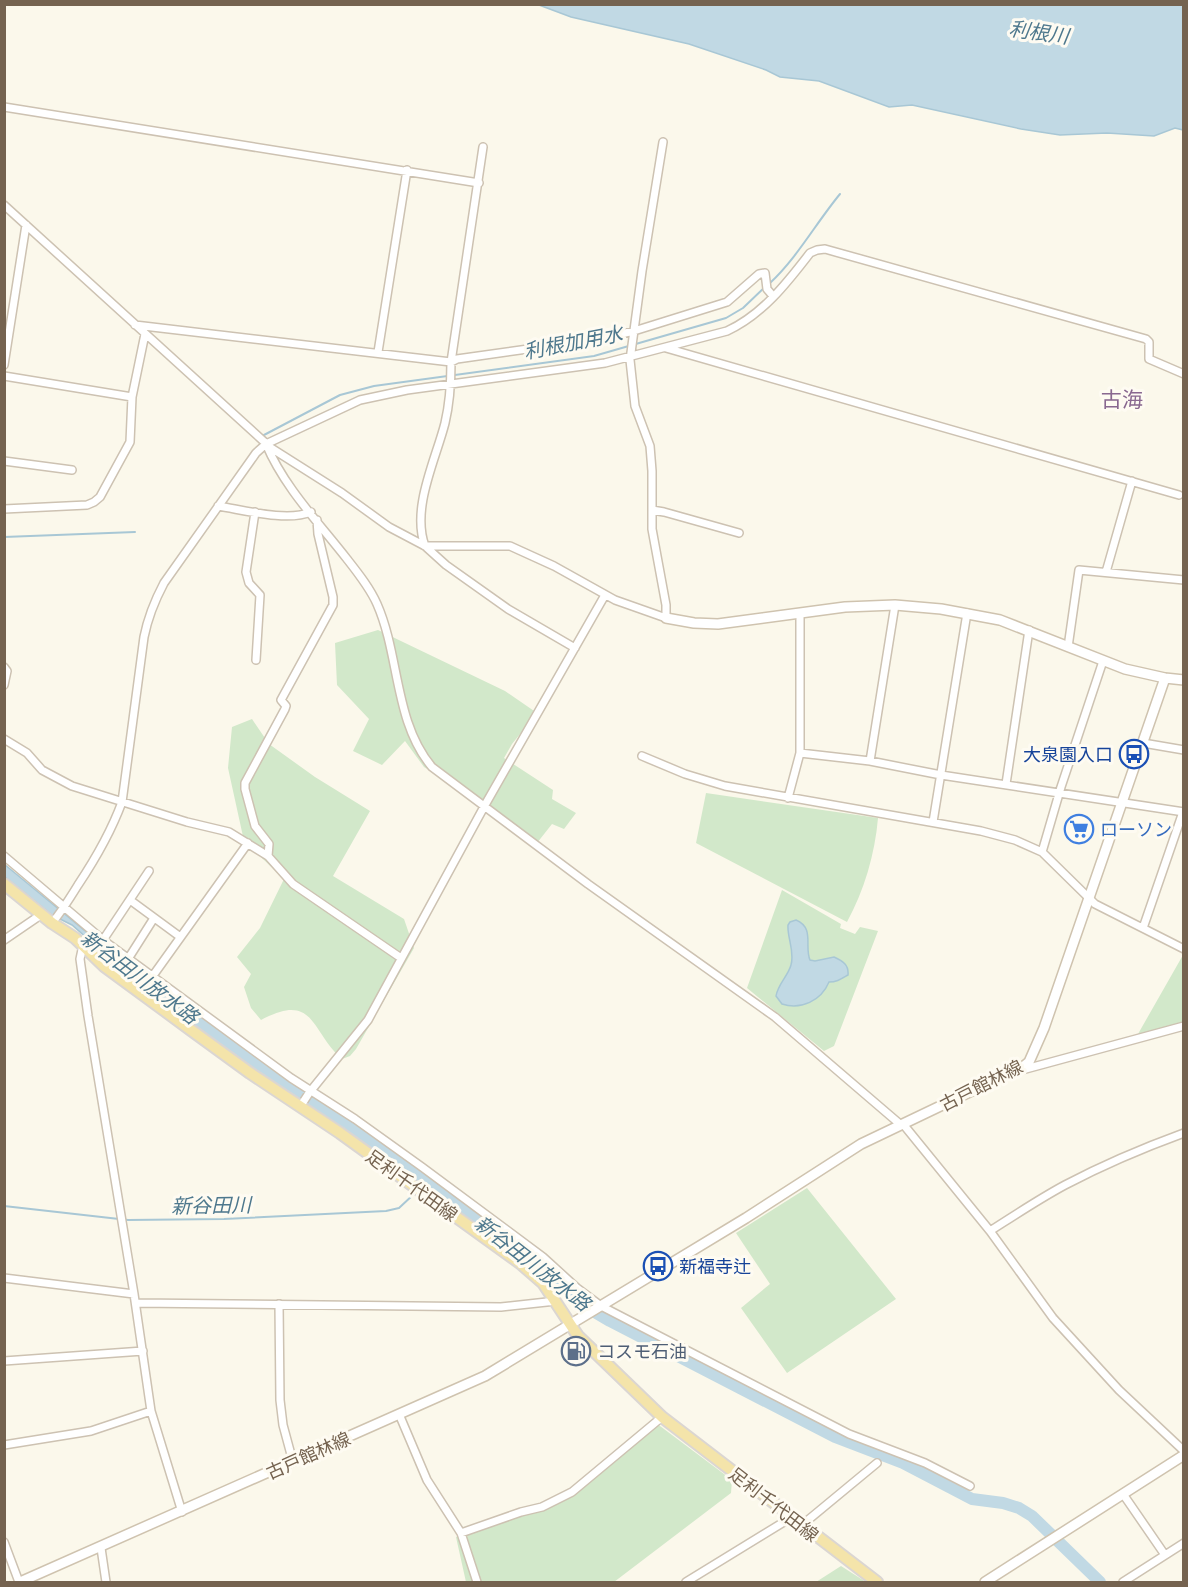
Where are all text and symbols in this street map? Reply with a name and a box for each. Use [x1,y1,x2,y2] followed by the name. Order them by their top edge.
[1007,14,1073,50] water label: 利根川
[521,319,627,365] water label: 利根加用水
[1101,385,1143,413] district label: 古海
[1118,738,1150,770] bus stop icon: 大泉園入口
[1023,742,1113,766] place label: 大泉園入口
[1063,813,1095,845] supermarket icon: ローソン
[1100,817,1172,841] place label: ローソン
[76,924,206,1031] water label: 新谷田川放水路
[935,1054,1027,1116] street label: 古戸館林線
[361,1144,463,1226] street label: 足利千代田線
[171,1191,253,1219] water label: 新谷田川
[470,1209,598,1318] water label: 新谷田川放水路
[642,1250,674,1282] bus stop icon: 新福寺辻
[679,1254,751,1278] place label: 新福寺辻
[560,1335,592,1367] fuel station icon: コスモ石油
[597,1339,687,1363] place label: コスモ石油
[262,1426,354,1484] street label: 古戸館林線
[724,1461,824,1547] street label: 足利千代田線

